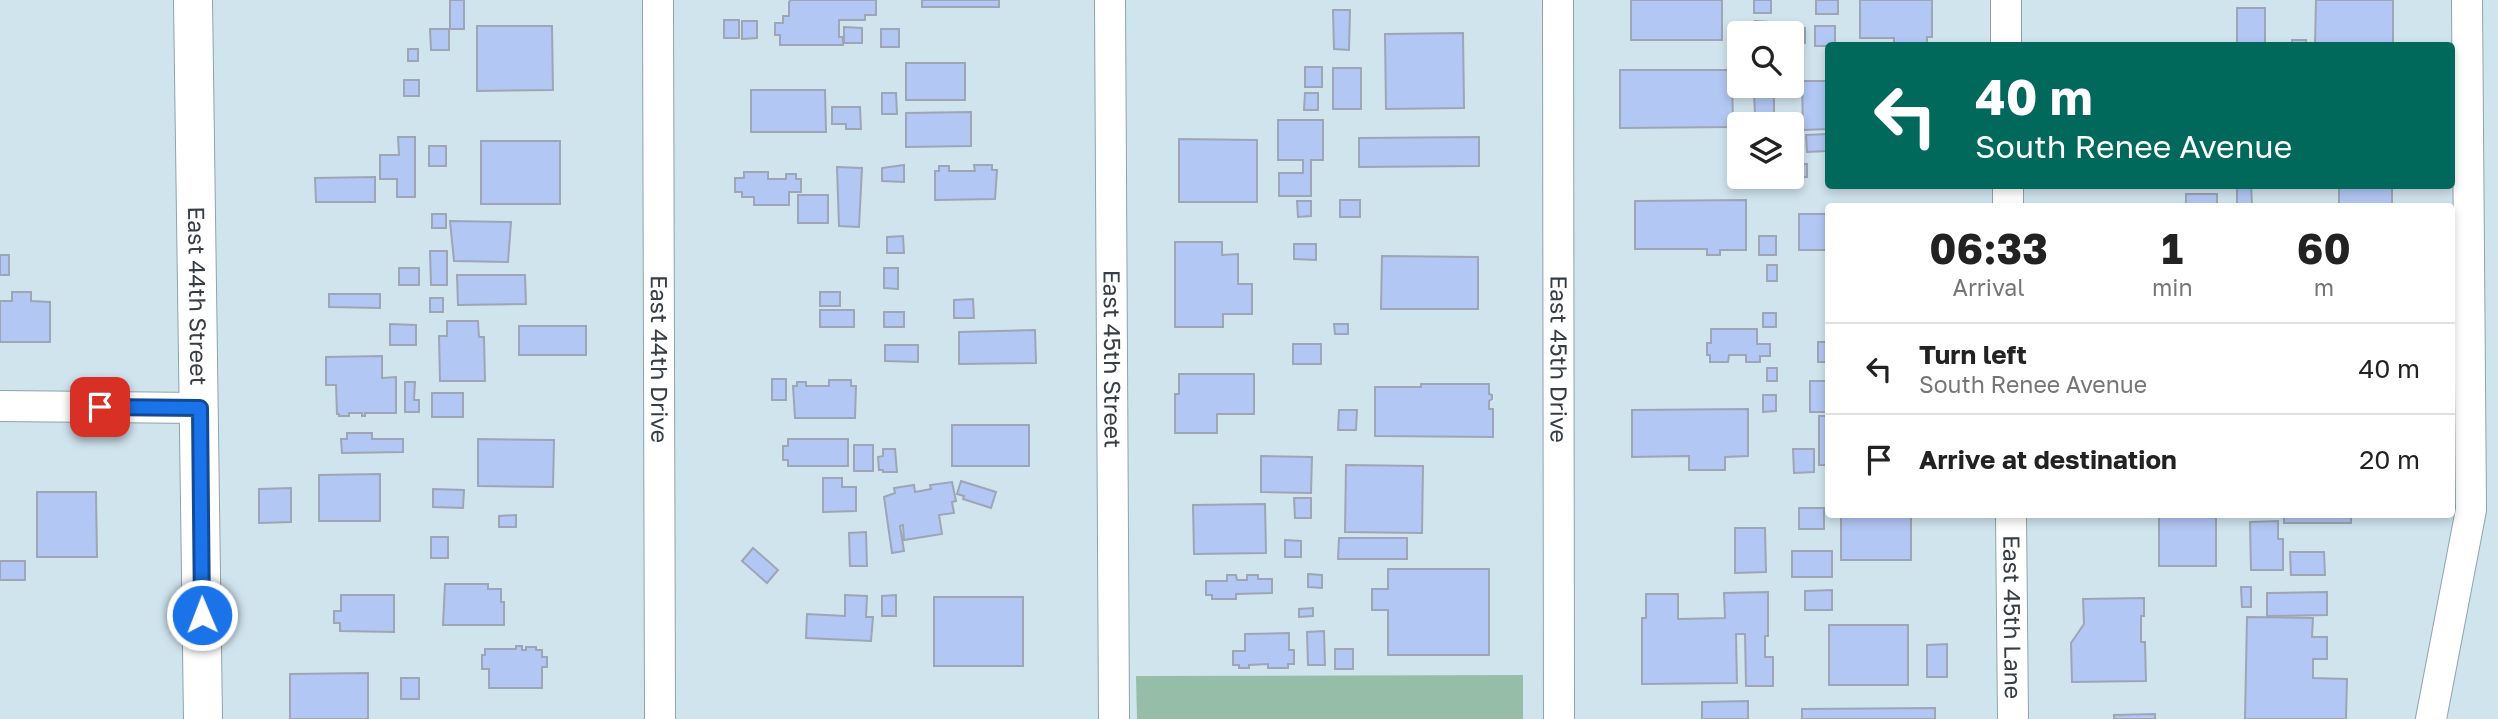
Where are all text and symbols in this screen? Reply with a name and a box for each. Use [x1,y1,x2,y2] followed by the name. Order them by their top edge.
[1727,21,1804,189] map controls
[1727,21,1804,98] button: search
[1975,67,2093,126] text: 40 m
[1860,70,1951,161] icon: left
[1727,112,1804,189] button: layers
[1975,127,2292,165] text: South Renee Avenue
[183,206,213,386] street label: East 44th Street
[1929,223,2048,273] text: 06:33
[2162,223,2183,273] text: 1
[2297,223,2351,273] text: 60
[1099,270,1127,448] street label: East 45th Street
[1952,273,2025,301] text: Arrival
[2152,273,2193,301] text: min
[2314,273,2334,301] text: m
[646,275,674,443] street label: East 44th Drive
[1545,275,1574,443] street label: East 45th Drive
[1919,339,2027,370] text: Turn left
[1860,350,1898,388] icon: left
[2359,353,2420,384] text: 40 m
[1919,370,2147,398] text: South Renee Avenue
[70,377,130,437] pin
[81,388,119,426] icon: arrive
[1860,441,1898,479] icon: arrive
[1919,444,2177,475] text: Arrive at destination
[2359,444,2420,475] text: 20 m
[1998,535,2028,699] street label: East 45th Lane
[165,578,239,652] position arrow

